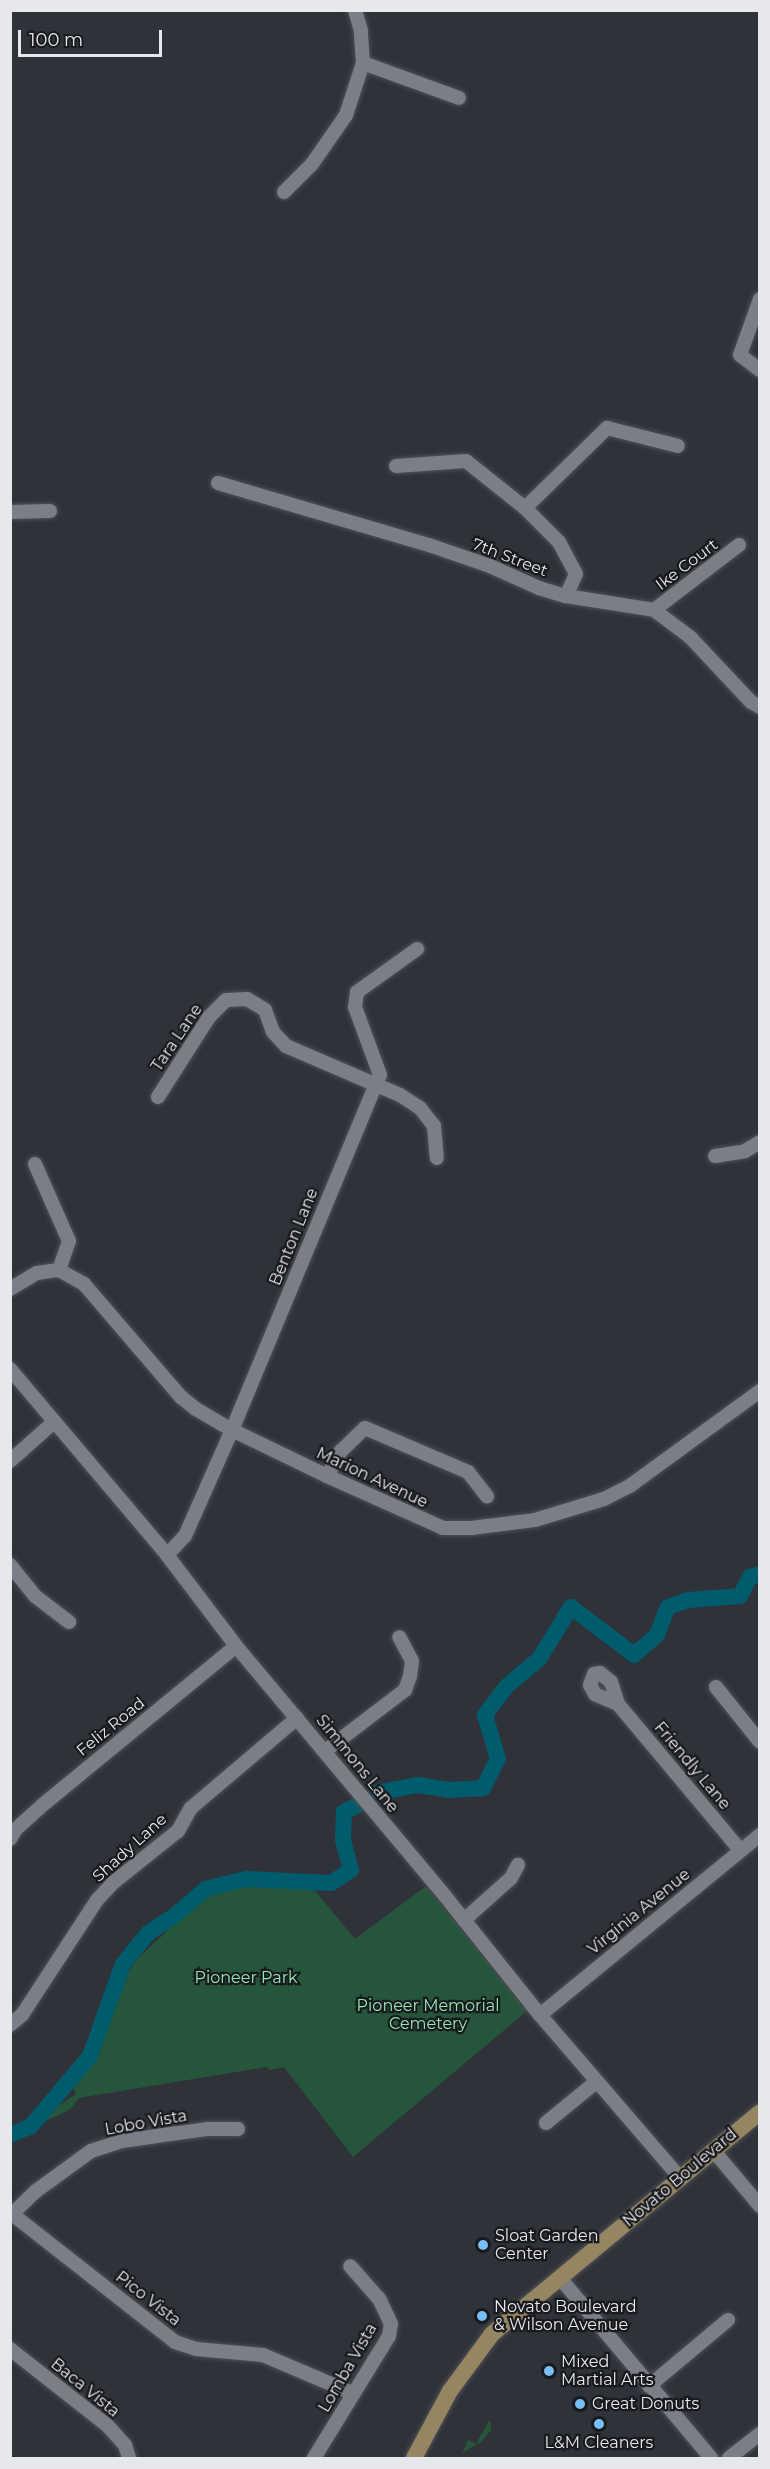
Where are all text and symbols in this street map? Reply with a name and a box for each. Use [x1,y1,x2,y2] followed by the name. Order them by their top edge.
[21,18,165,56] scale bar
[29,29,83,51] text: 100 m
[470,535,550,581] street label: 7th Street
[652,535,722,595] street label: Ike Court
[148,1001,206,1075] street label: Tara Lane
[266,1186,322,1288] street label: Benton Lane
[313,1444,431,1512] street label: Marion Avenue
[73,1694,149,1760] street label: Feliz Road
[312,1711,402,1817] street label: Simmons Lane
[650,1718,734,1814] street label: Friendly Lane
[89,1810,171,1886] street label: Shady Lane
[584,1865,694,1959] street label: Virginia Avenue
[194,1968,298,1988] park label: Pioneer Park
[357,1996,499,2034] park label: Pioneer Memorial Cemetery
[103,2106,189,2140] street label: Lobo Vista
[619,2125,741,2231] street label: Novato Boulevard
[495,2226,599,2264] place label: Sloat Garden Center
[476,2238,490,2252] marker: Sloat Garden Center
[112,2268,184,2330] street label: Pico Vista
[494,2297,637,2335] place label: Novato Boulevard & Wilson Avenue
[475,2309,489,2323] marker: Novato Boulevard & Wilson Avenue
[315,2320,381,2416] street label: Lomba Vista
[561,2352,654,2390] place label: Mixed Martial Arts
[47,2354,123,2422] street label: Baca Vista
[542,2364,556,2378] marker: Mixed Martial Arts
[592,2394,699,2414] place label: Great Donuts
[573,2397,587,2411] marker: Great Donuts
[592,2417,606,2431] marker: L&M Cleaners
[545,2433,653,2453] place label: L&M Cleaners

